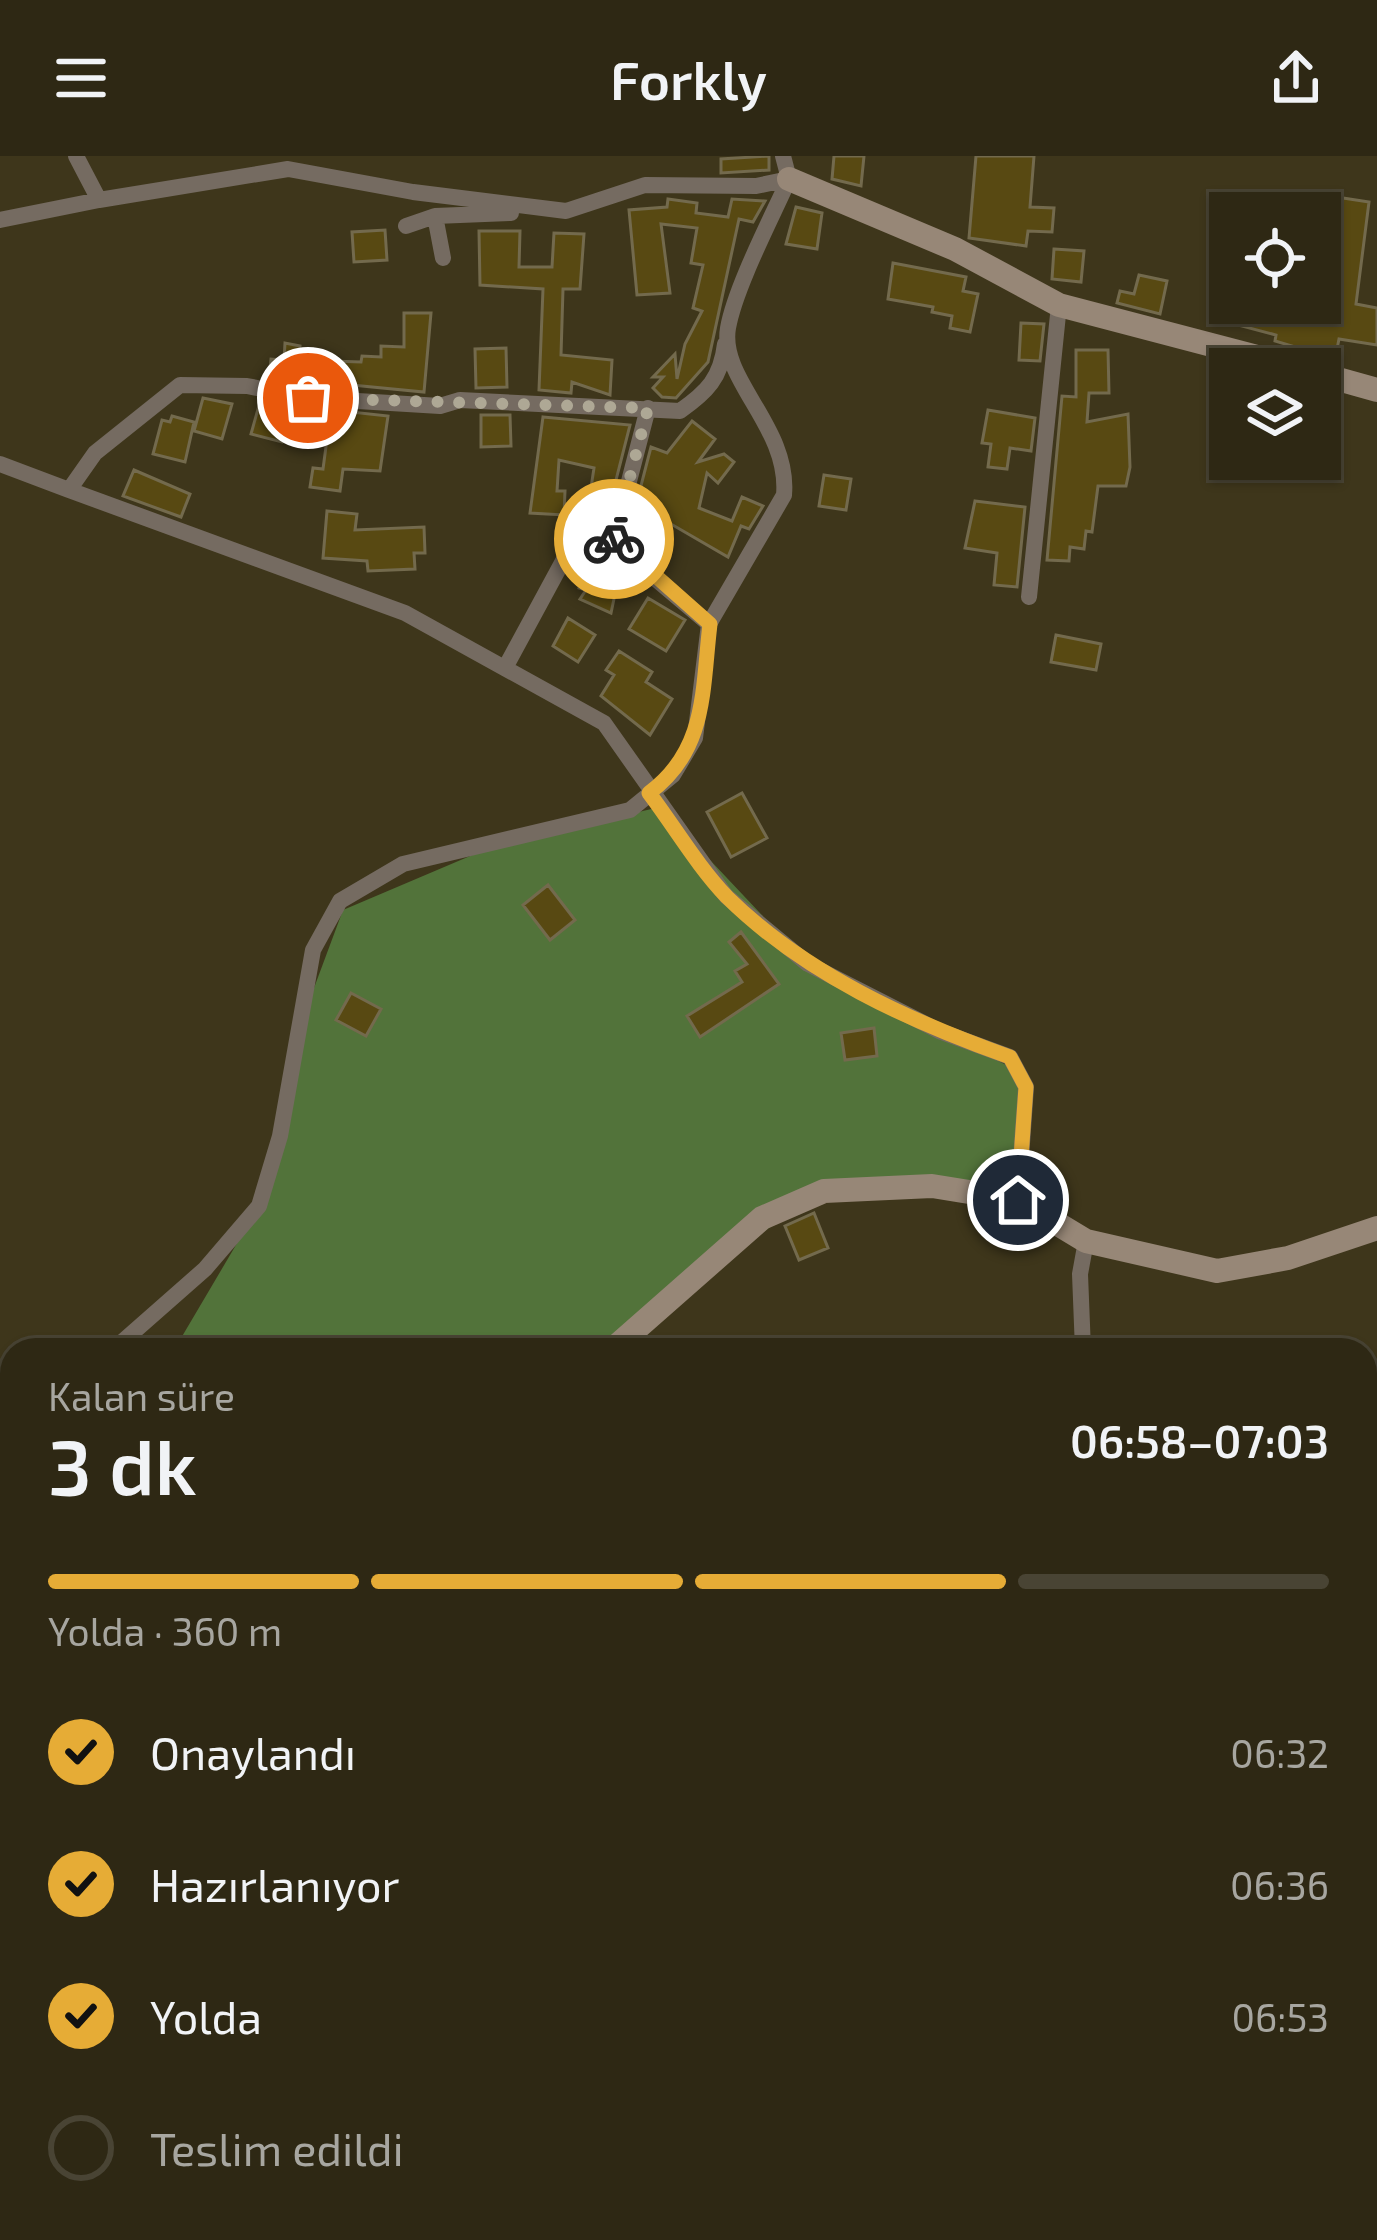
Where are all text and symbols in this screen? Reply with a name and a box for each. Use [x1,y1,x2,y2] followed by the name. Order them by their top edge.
[48,45,114,111] icon: menu
[1263,45,1329,111] icon: share
[610,46,767,111] text: Forkly
[1209,192,1341,480] map controls
[1209,192,1341,324] button: locate
[257,347,359,449] pin
[1209,348,1341,480] button: layers
[275,365,341,431] icon: bag
[554,479,674,599] courier
[581,506,647,572] icon: bike
[967,1149,1069,1251] pin
[985,1167,1051,1233] icon: home
[48,1372,235,1419] text: Kalan süre
[1070,1413,1329,1467] text: 06:58–07:03
[48,1417,197,1511] text: 3 dk
[48,1607,282,1654] text: Yolda · 360 m
[48,1719,114,1785] icon: check
[150,1725,356,1779] text: Onaylandı
[1230,1729,1329,1776] text: 06:32
[48,1851,114,1917] icon: check
[150,1857,400,1911] text: Hazırlanıyor
[1230,1861,1329,1908] text: 06:36
[48,1983,114,2049] icon: check
[150,1989,262,2043] text: Yolda
[1231,1993,1329,2040] text: 06:53
[150,2121,404,2175] text: Teslim edildi

